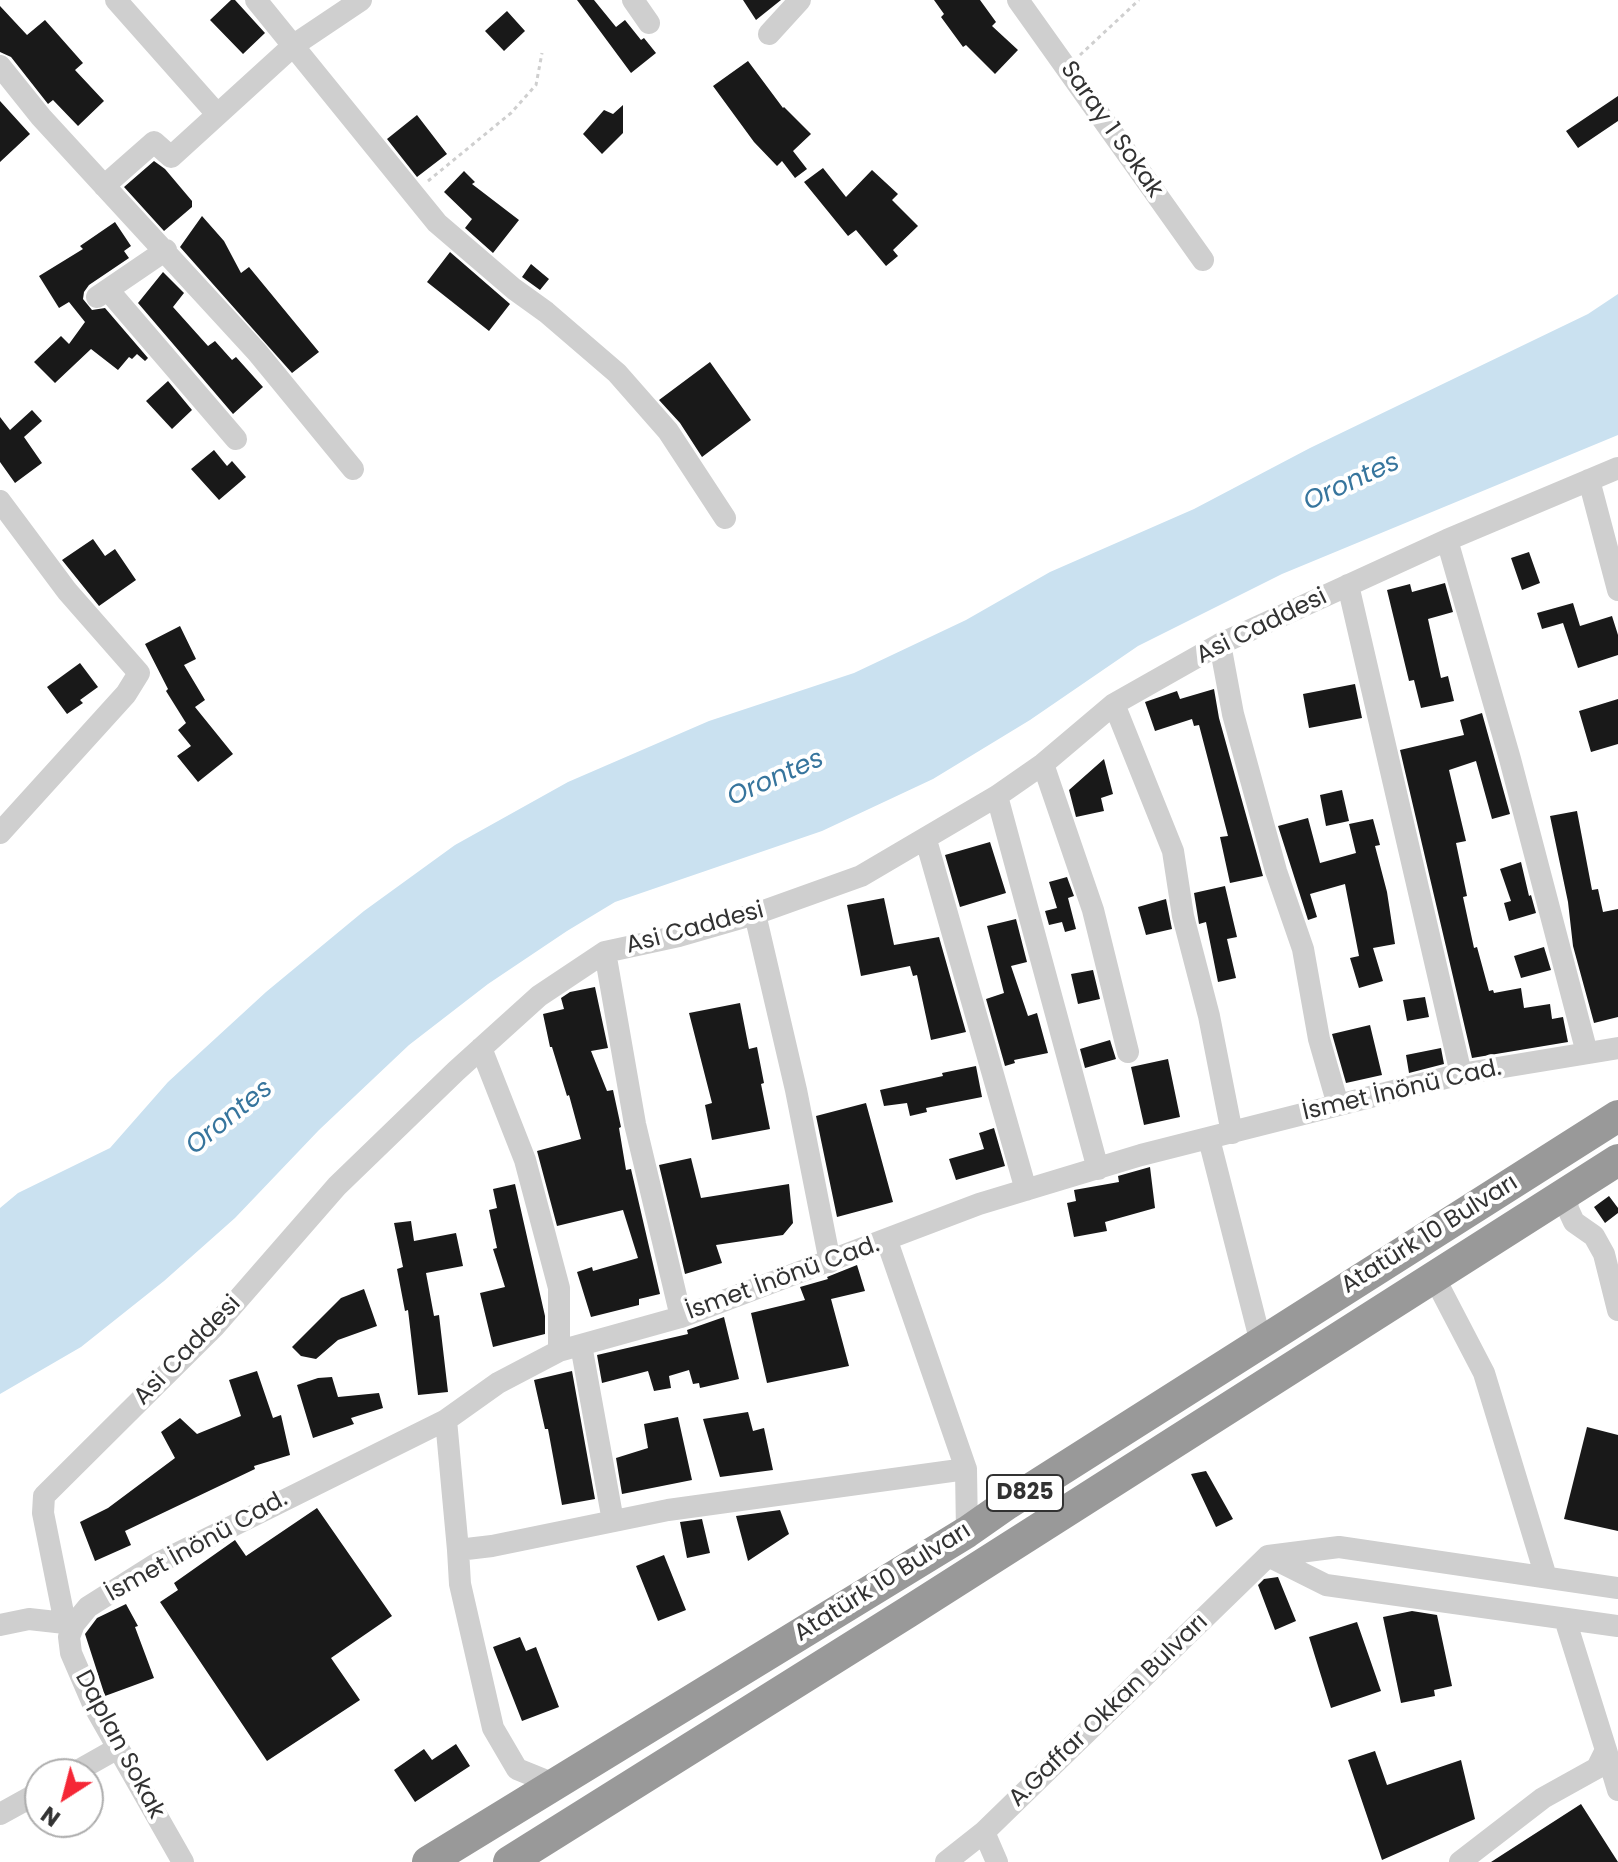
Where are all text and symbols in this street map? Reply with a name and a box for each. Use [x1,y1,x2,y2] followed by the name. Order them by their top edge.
[1053,56,1169,204] street label: Saray 1 Sokak
[1299,447,1405,519] water label: Orontes
[1192,583,1332,671] street label: Asi Caddesi
[723,744,829,814] water label: Orontes
[623,897,767,961] street label: Asi Caddesi
[1300,1054,1504,1128] street label: İsmet İnönü Cad.
[180,1074,280,1162] water label: Orontes
[1336,1169,1524,1301] street label: Atatürk 10 Bulvarı
[683,1231,883,1327] street label: İsmet İnönü Cad.
[128,1290,248,1412] street label: Asi Caddesi
[987,1475,1063,1511] road number: D825
[101,1485,293,1609] street label: İsmet İnönü Cad.
[789,1517,977,1649] street label: Atatürk 10 Bulvarı
[1003,1608,1215,1814] street label: A.Gaffar Okkan Bulvarı
[68,1666,170,1824] street label: Daplan Sokak
[24,1758,104,1838] north arrow
[35,1799,67,1834] text: N

